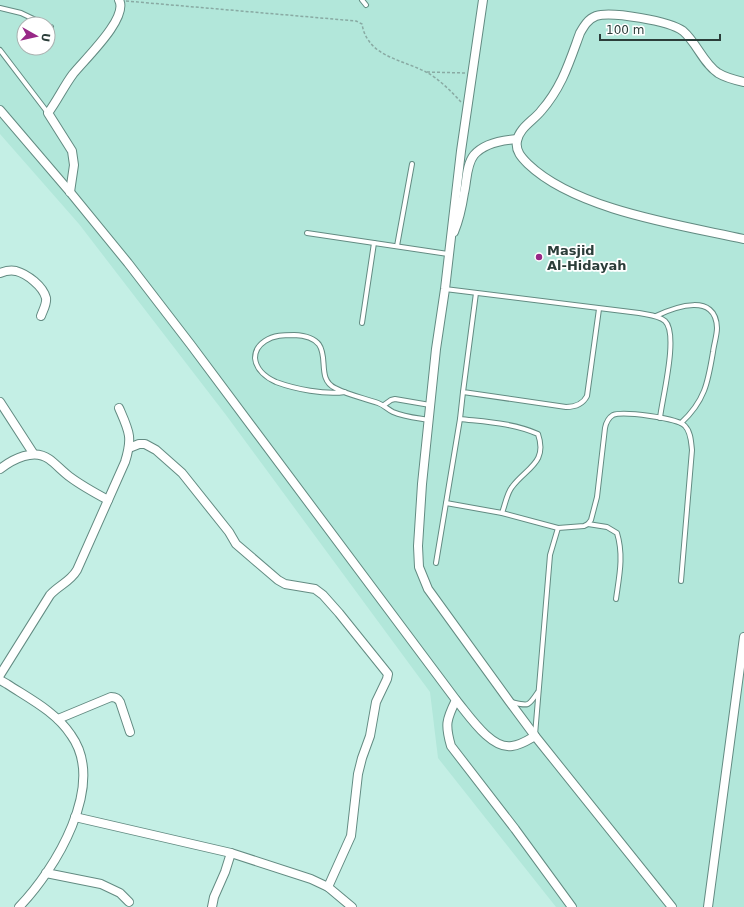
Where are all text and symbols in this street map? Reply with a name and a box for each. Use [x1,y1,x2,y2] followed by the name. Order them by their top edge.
[16,16,56,56] north arrow
[600,16,720,42] scale bar
[606,23,644,37] text: 100 m
[38,32,52,43] text: U
[547,243,626,273] place label: Masjid Al-Hidayah
[534,252,544,262] marker: Masjid Al-Hidayah

